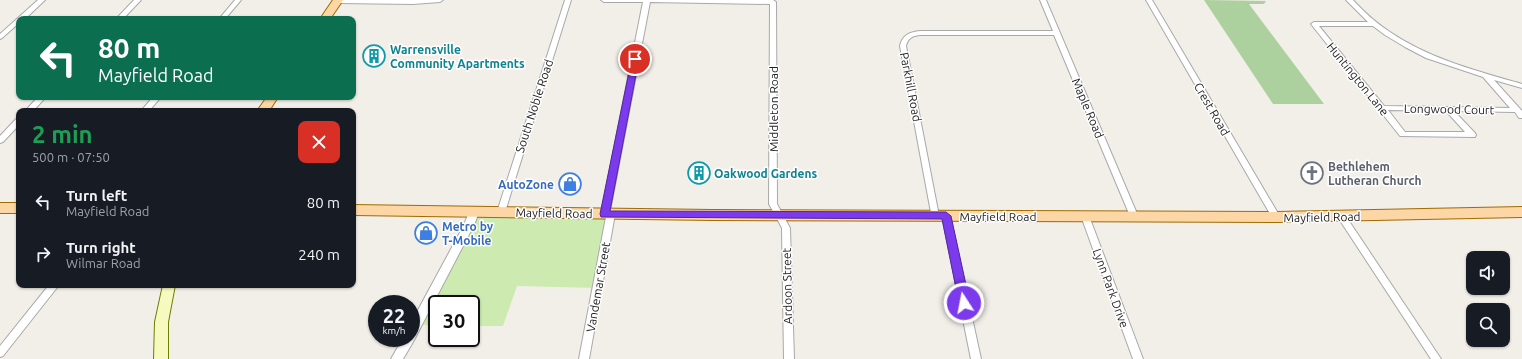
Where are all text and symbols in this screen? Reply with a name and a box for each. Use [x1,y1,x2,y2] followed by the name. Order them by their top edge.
[32,32,84,84] icon: left
[98,32,160,63] text: 80 m
[1324,40,1392,118] street label: Huntington Lane
[618,42,652,76] pin
[361,43,387,69] building icon: Warrensville Community Apartments
[390,43,525,70] place label: Warrensville Community Apartments
[624,48,646,70] icon: arrive
[898,51,924,123] street label: Parkhill Road
[513,58,555,154] street label: South Noble Road
[98,65,214,85] text: Mayfield Road
[767,66,780,152] street label: Middleton Road
[1070,76,1106,140] street label: Maple Road
[1192,80,1232,138] street label: Crest Road
[1404,102,1495,116] street label: Longwood Court
[32,121,93,148] text: 2 min
[298,121,340,163] button: close
[32,150,110,164] text: 500 m · 07:50
[686,160,712,186] building icon: Oakwood Gardens
[1299,160,1325,186] church icon: Bethlehem Lutheran Church
[1328,160,1421,187] place label: Bethlehem Lutheran Church
[714,167,817,180] place label: Oakwood Gardens
[557,171,583,197] shop icon: AutoZone
[498,178,554,191] place label: AutoZone
[66,187,127,204] text: Turn left
[32,191,54,213] icon: left
[307,194,340,211] text: 80 m
[66,204,149,218] text: Mayfield Road
[515,206,593,220] street label: Mayfield Road
[959,210,1037,223] street label: Mayfield Road
[1283,210,1361,224] street label: Mayfield Road
[413,220,439,246] shop icon: Metro by T-Mobile
[442,220,494,247] place label: Metro by T-Mobile
[66,239,136,256] text: Turn right
[584,241,612,333] street label: Vandemar Street
[32,243,54,265] icon: right
[298,246,340,263] text: 240 m
[780,247,794,324] street label: Ardoon Street
[1091,247,1131,329] street label: Lynn Park Drive
[1466,251,1510,347] map controls
[1466,251,1510,295] button: sound
[66,256,141,270] text: Wilmar Road
[943,282,985,324] position arrow
[428,295,480,347] speed limit sign: 30
[1466,303,1510,347] button: search
[383,304,405,327] text: 22
[382,325,406,336] text: km/h

